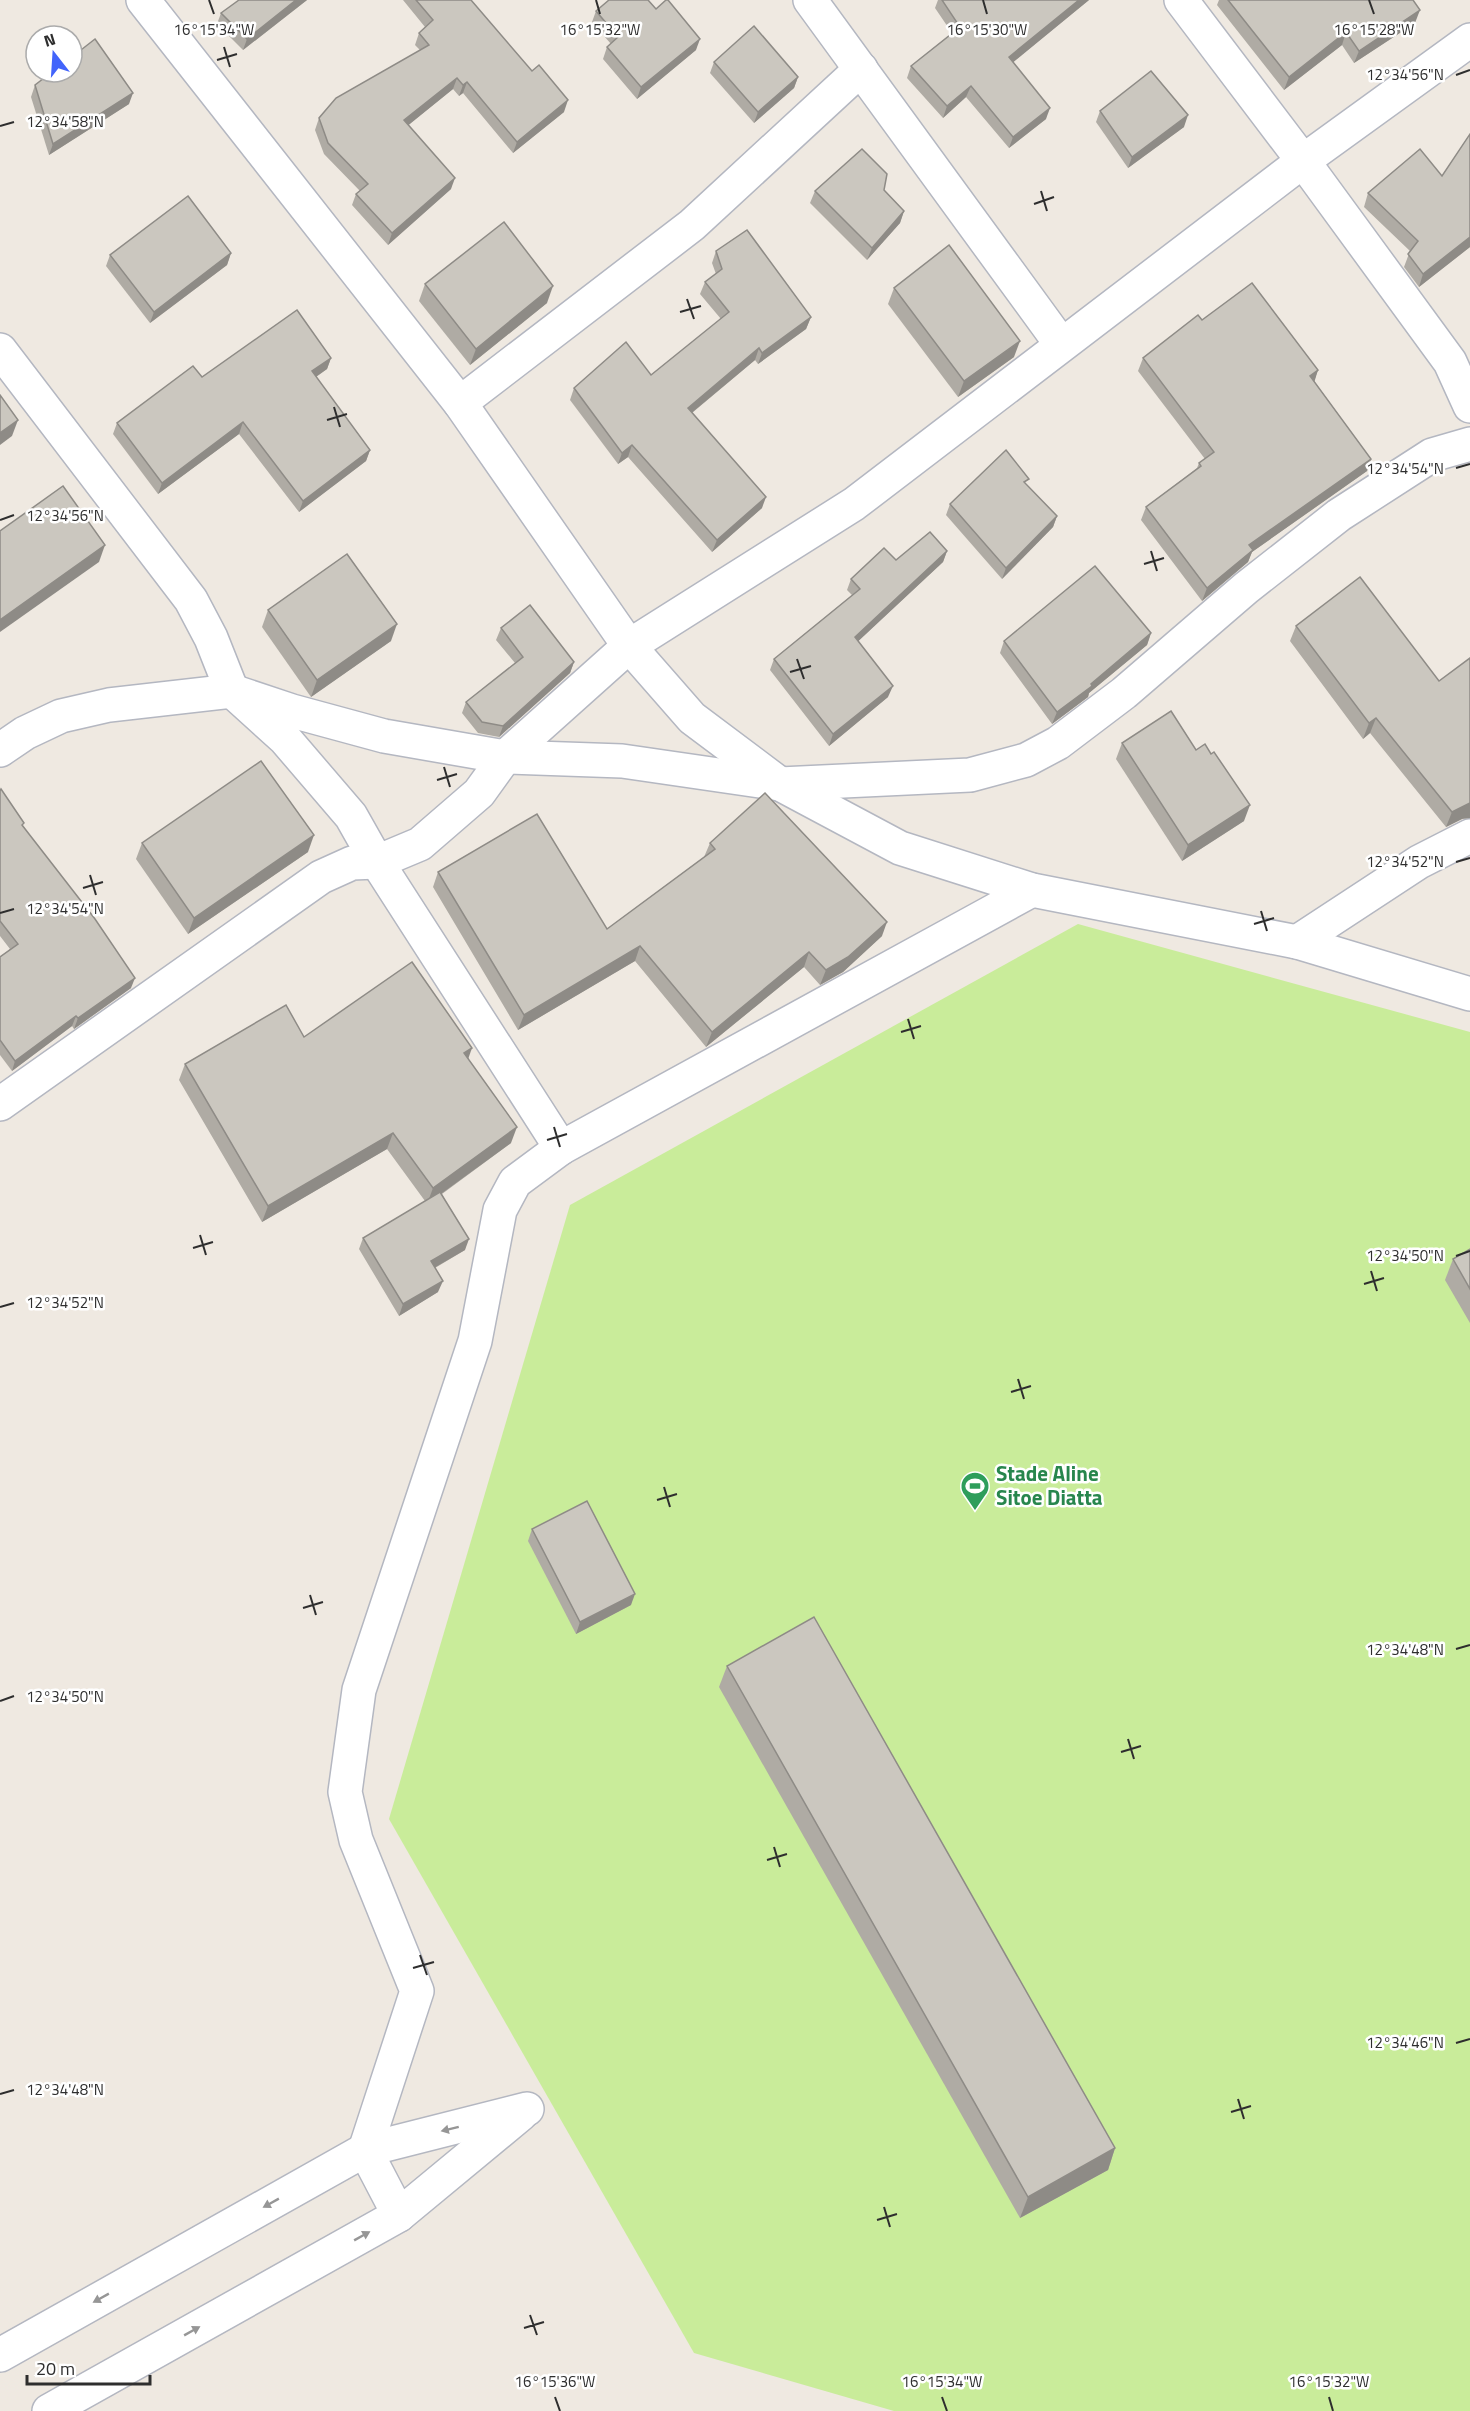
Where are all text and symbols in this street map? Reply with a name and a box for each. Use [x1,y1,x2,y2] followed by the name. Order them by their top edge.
[174,18,254,41] text: 16°15'34"W
[560,18,640,41] text: 16°15'32"W
[947,18,1027,41] text: 16°15'30"W
[1334,18,1414,41] text: 16°15'28"W
[24,24,84,84] north arrow
[41,27,58,53] text: N
[1366,63,1444,86] text: 12°34'56"N
[26,110,104,133] text: 12°34'58"N
[1366,457,1444,480] text: 12°34'54"N
[26,504,104,527] text: 12°34'56"N
[1366,850,1444,873] text: 12°34'52"N
[26,897,104,920] text: 12°34'54"N
[1366,1244,1444,1267] text: 12°34'50"N
[26,1291,104,1314] text: 12°34'52"N
[996,1457,1103,1513] place label: Stade Aline Sitoe Diatta
[959,1470,991,1512] sports icon: Stade Aline Sitoe Diatta
[1366,1638,1444,1661] text: 12°34'48"N
[26,1685,104,1708] text: 12°34'50"N
[1366,2031,1444,2054] text: 12°34'46"N
[26,2078,104,2101] text: 12°34'48"N
[440,2124,459,2134] one-way arrow
[262,2198,279,2208] one-way arrow
[354,2231,371,2241] one-way arrow
[92,2293,109,2303] one-way arrow
[184,2326,201,2336] one-way arrow
[27,2348,150,2386] scale bar
[36,2355,75,2382] text: 20 m
[515,2370,595,2393] text: 16°15'36"W
[902,2370,982,2393] text: 16°15'34"W
[1289,2370,1369,2393] text: 16°15'32"W

